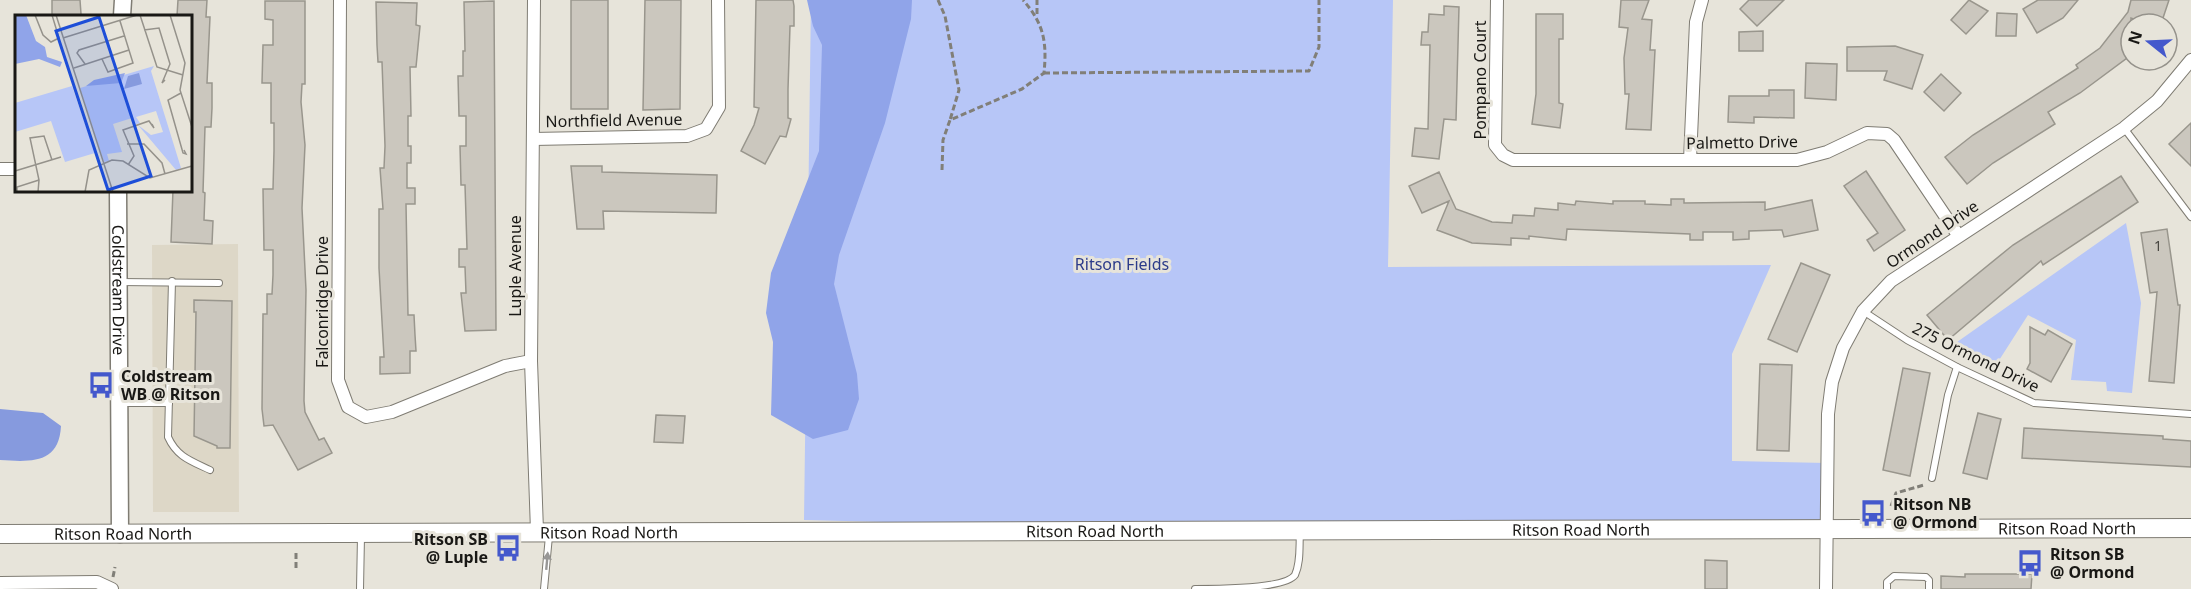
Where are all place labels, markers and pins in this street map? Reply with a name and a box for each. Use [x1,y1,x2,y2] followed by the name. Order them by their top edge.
[121,365,220,405] place label: Coldstream WB @ Ritson
[86,370,116,400] bus stop icon: Coldstream WB @ Ritson
[1893,493,1977,533] place label: Ritson NB @ Ormond
[1858,498,1888,528] bus stop icon: Ritson NB @ Ormond
[414,528,488,568] place label: Ritson SB @ Luple
[493,533,523,563] bus stop icon: Ritson SB @ Luple
[2050,543,2134,583] place label: Ritson SB @ Ormond
[2015,548,2045,578] bus stop icon: Ritson SB @ Ormond

